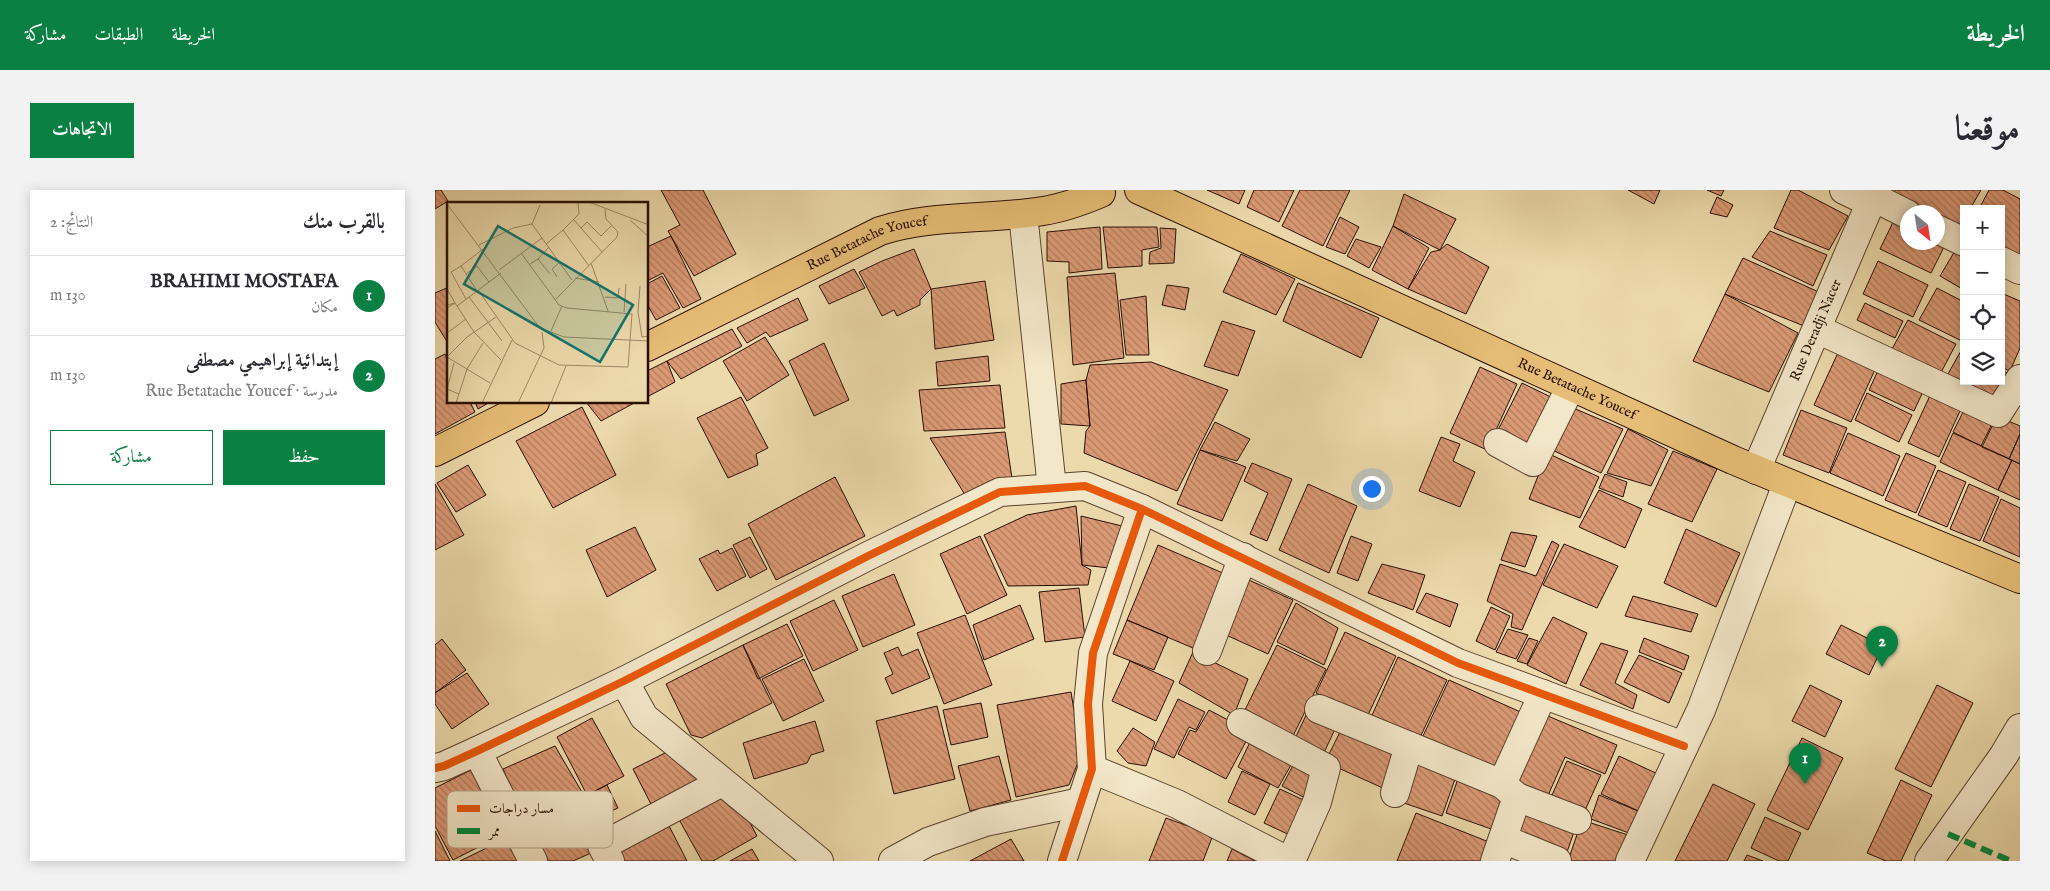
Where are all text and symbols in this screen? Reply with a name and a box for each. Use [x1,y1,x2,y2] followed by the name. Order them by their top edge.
[1967,19,2025,50] text: الخريطة
[25,24,66,47] text: مشاركة
[94,24,143,47] text: الطبقات
[171,24,215,47] text: الخريطة
[30,103,134,158] button: الاتجاهات
[1955,107,2020,152] text: موقعنا
[447,202,649,404] inset map
[1900,205,1945,250] north arrow
[1960,205,2005,385] map controls
[1960,205,2005,250] button: +
[303,209,385,236] text: بالقرب منك
[804,212,931,275] street label: Rue Betatache Youcef
[50,213,93,233] text: النتائج: 2
[1960,250,2005,295] button: −
[150,270,338,294] text: BRAHIMI MOSTAFA
[1786,277,1846,384] street label: Rue Deradji Nacer
[50,286,86,306] text: 130 m
[366,286,372,306] text: 1
[1960,295,2005,340] button: locate
[311,298,338,318] text: مكان
[1960,340,2005,385] button: layers
[186,349,338,373] text: إبتدائية إبراهيمي مصطفى
[1515,354,1642,425] street label: Rue Betatache Youcef
[50,366,86,386] text: 130 m
[365,366,373,386] text: 2
[145,382,338,402] text: مدرسة · Rue Betatache Youcef
[50,430,213,485] button: مشاركة
[223,430,385,485] button: حفظ
[1359,476,1385,502] your location
[1866,626,1898,667] pin: 2
[1789,743,1821,784] pin: 1
[447,791,613,848] legend
[489,800,554,818] text: مسار دراجات
[487,823,500,841] text: ممر

